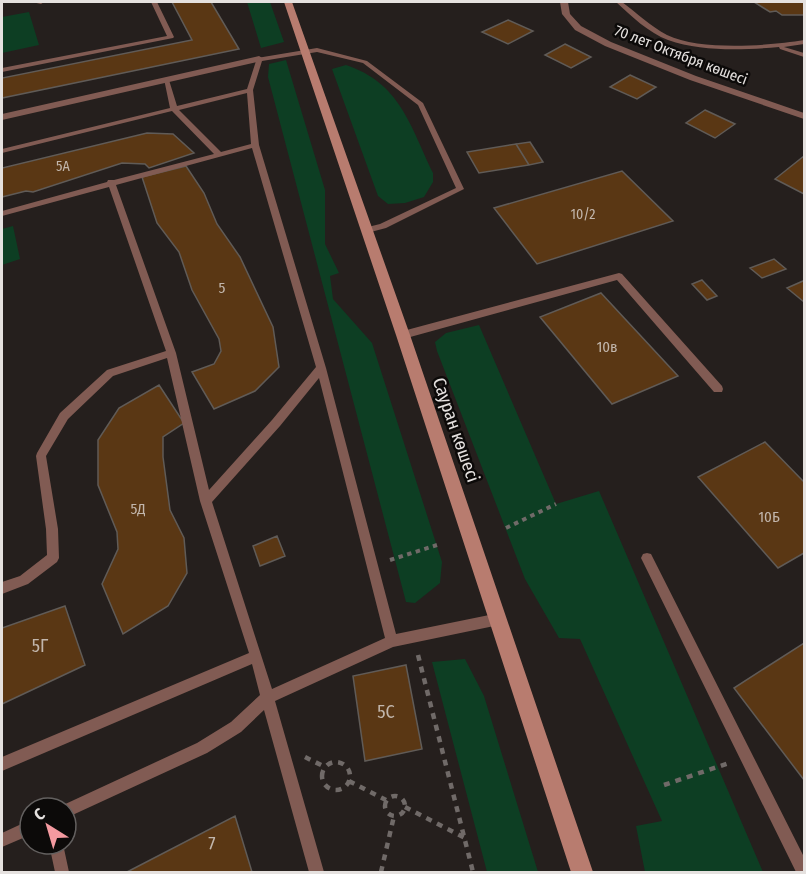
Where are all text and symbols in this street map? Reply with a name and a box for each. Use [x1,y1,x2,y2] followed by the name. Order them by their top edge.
[612,21,750,89] street label: 70 лет Октября көшесі
[56,158,71,175] house number: 5А
[571,206,595,223] house number: 10/2
[219,279,226,297] house number: 5
[596,338,618,356] house number: 10в
[428,375,484,485] street label: Сауран көшесі
[130,500,146,518] house number: 5Д
[758,508,780,526] house number: 10Б
[32,635,49,657] house number: 5Г
[377,701,395,723] house number: 5С
[18,796,78,856] north arrow
[30,804,49,825] text: С
[208,833,216,855] house number: 7

